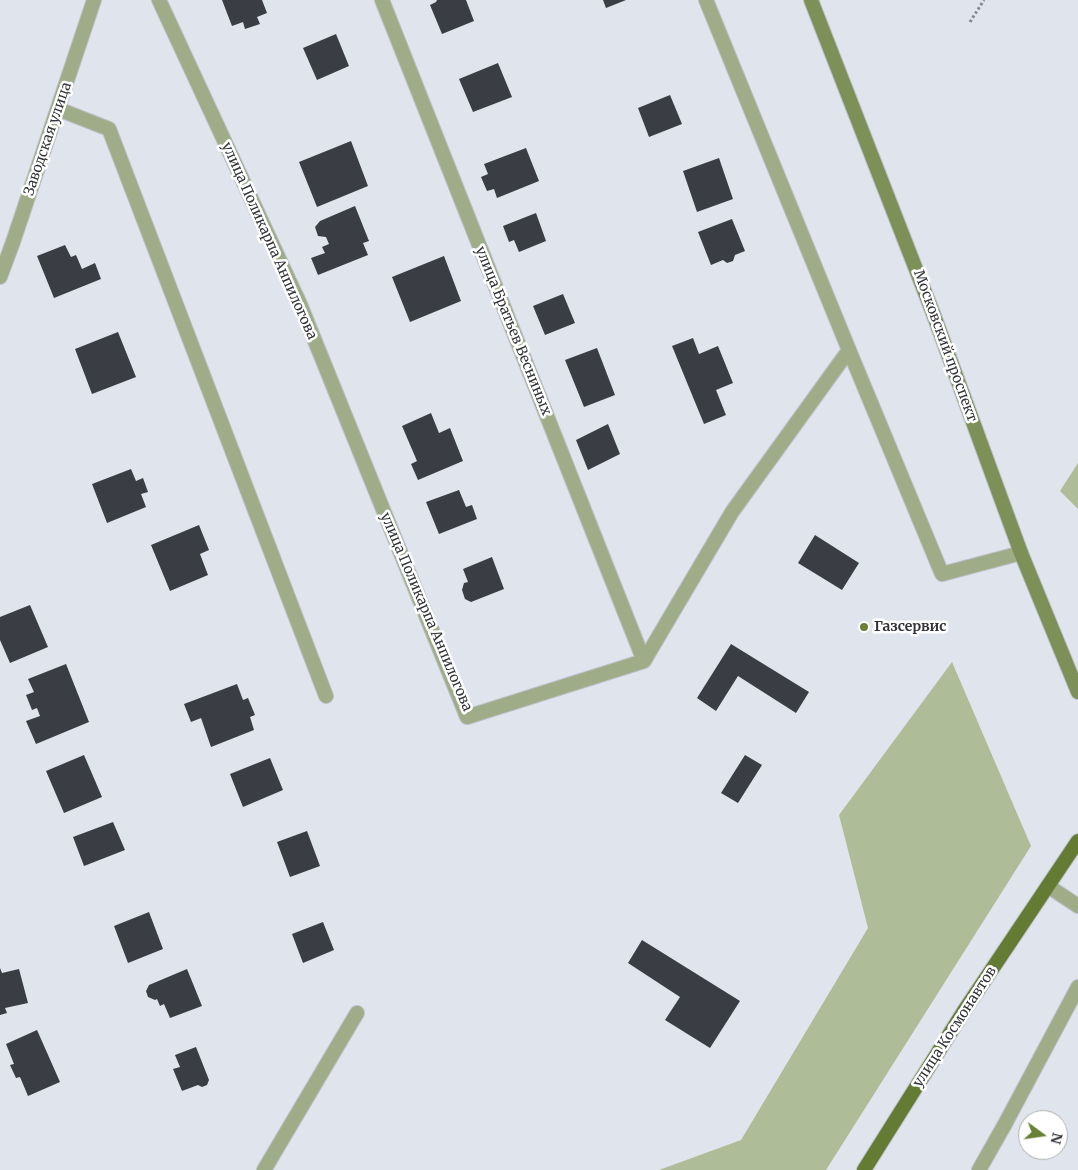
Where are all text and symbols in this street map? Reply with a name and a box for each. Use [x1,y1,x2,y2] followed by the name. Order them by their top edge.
[21,80,75,198] street label: Заводская улица
[218,140,320,342] street label: улица Поликарпа Анпилогова
[471,244,555,418] street label: улица Братьев Весниных
[910,268,980,424] street label: Московский проспект
[376,510,476,714] street label: улица Поликарпа Анпилогова
[874,619,947,635] place label: Газсервис
[858,621,870,633] marker: Газсервис
[910,964,1000,1090] street label: улица Космонавтов
[1018,1110,1068,1160] north arrow
[1047,1131,1067,1146] text: N

